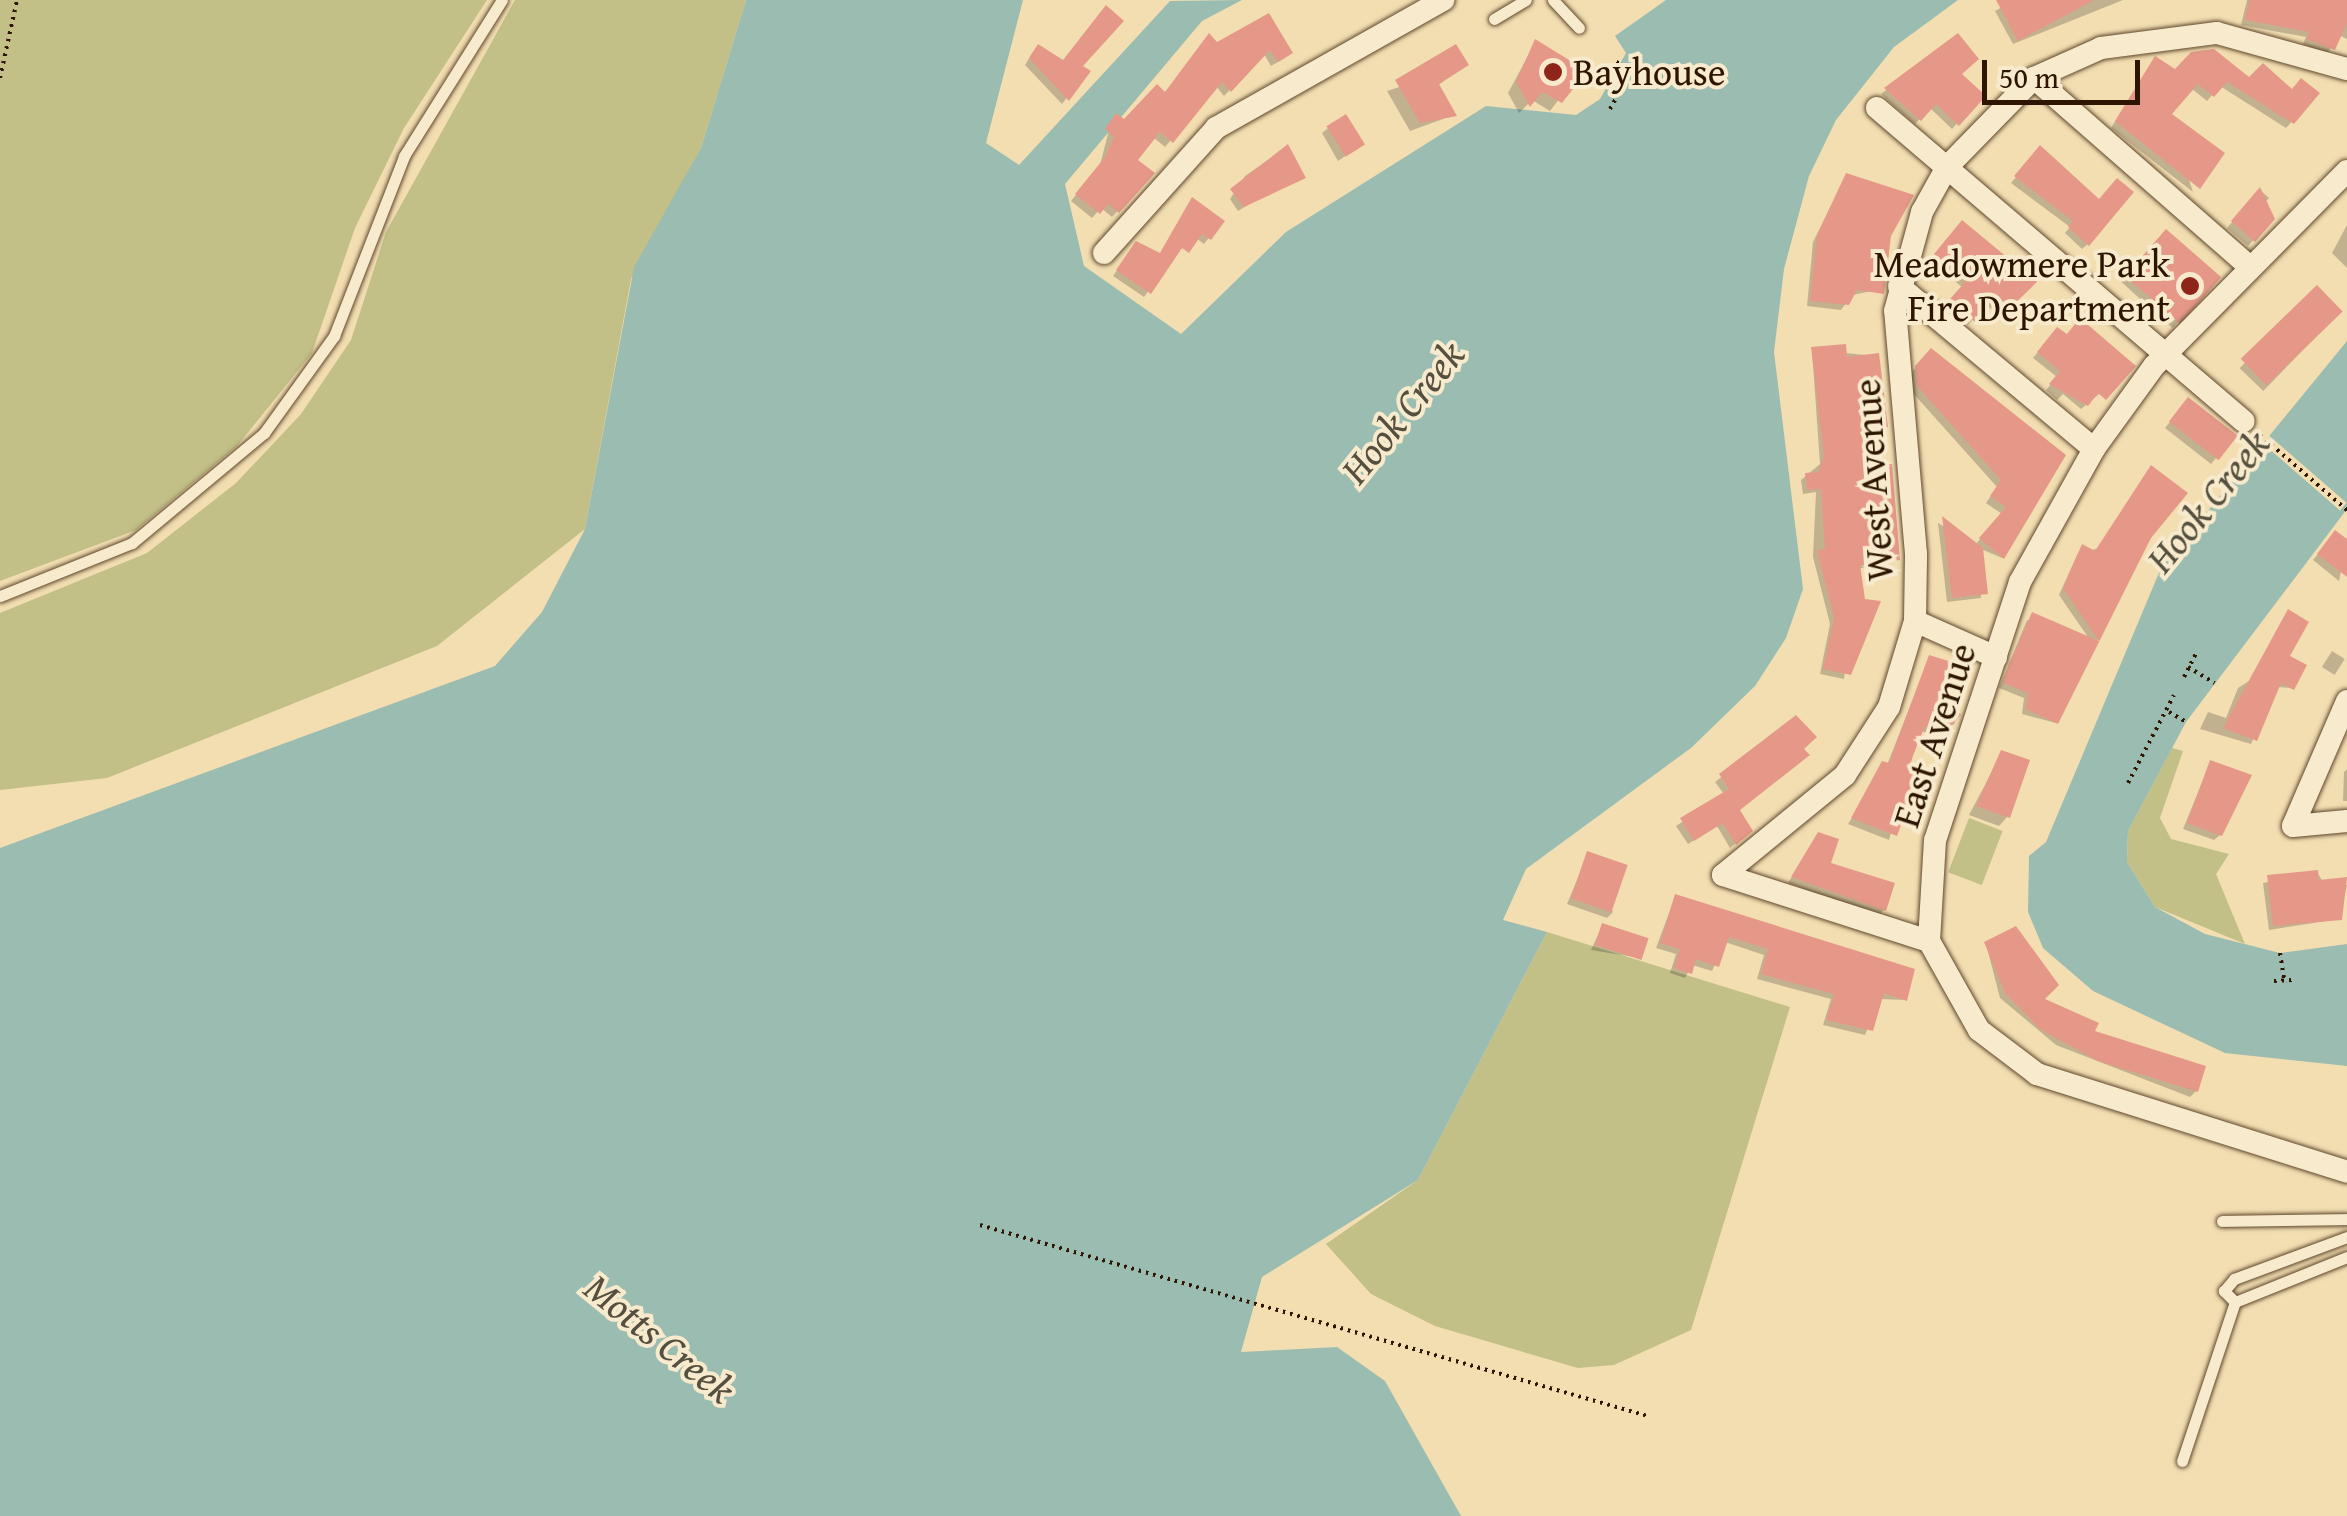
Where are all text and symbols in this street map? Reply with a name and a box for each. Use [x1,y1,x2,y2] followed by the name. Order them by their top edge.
[1987,40,2144,102] scale bar
[1573,49,1726,95] place label: Bayhouse
[1999,55,2059,99] text: 50 m
[1542,61,1564,83] marker: Bayhouse
[1873,241,2170,330] place label: Meadowmere Park Fire Department
[2179,275,2201,297] marker: Meadowmere Park Fire Department
[1330,331,1474,493] water label: Hook Creek
[1843,378,1903,582] street label: West Avenue
[2135,420,2279,582] water label: Hook Creek
[1883,637,1985,833] street label: East Avenue
[575,1263,745,1413] water label: Motts Creek

